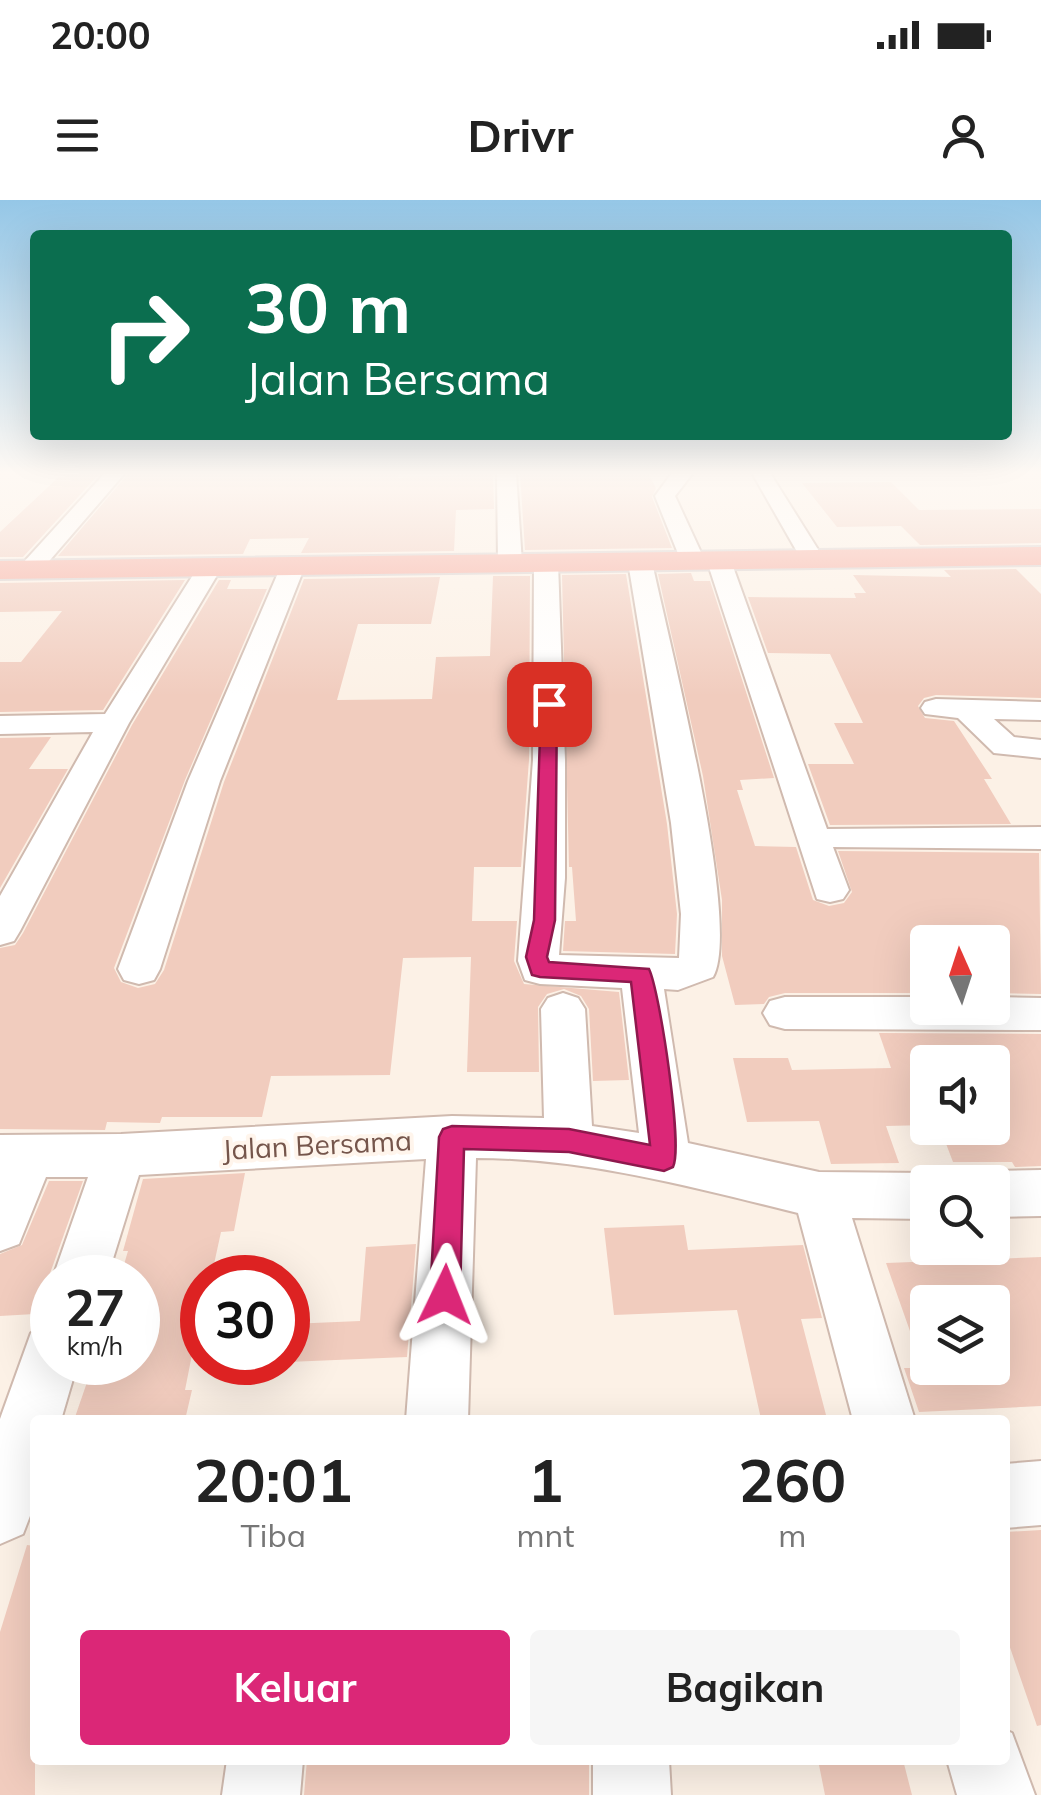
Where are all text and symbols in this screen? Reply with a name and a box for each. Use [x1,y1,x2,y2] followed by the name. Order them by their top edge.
[50,11,151,59] text: 20:00
[468,107,573,163] text: Drivr
[50,108,105,163] icon: menu
[936,108,991,163] icon: person
[245,263,411,351] text: 30 m
[80,270,210,400] icon: right
[245,350,550,406] text: Jalan Bersama
[507,662,592,747] pin
[522,677,577,732] icon: arrive
[910,925,1010,1025] north arrow
[910,925,1010,1385] map controls
[910,1045,1010,1145] button: sound
[221,1122,413,1167] street label: Jalan Bersama
[910,1165,1010,1265] button: search
[393,1243,497,1347] position arrow
[180,1255,310,1385] speed limit sign: 30
[65,1276,125,1339] text: 27
[910,1285,1010,1385] button: layers
[67,1330,123,1361] text: km/h
[194,1442,353,1517] text: 20:01
[527,1442,563,1517] text: 1
[738,1442,846,1517] text: 260
[241,1515,306,1555] text: Tiba
[516,1515,574,1555] text: mnt
[778,1515,806,1555] text: m
[80,1630,510,1745] button: Keluar
[530,1630,960,1745] button: Bagikan

